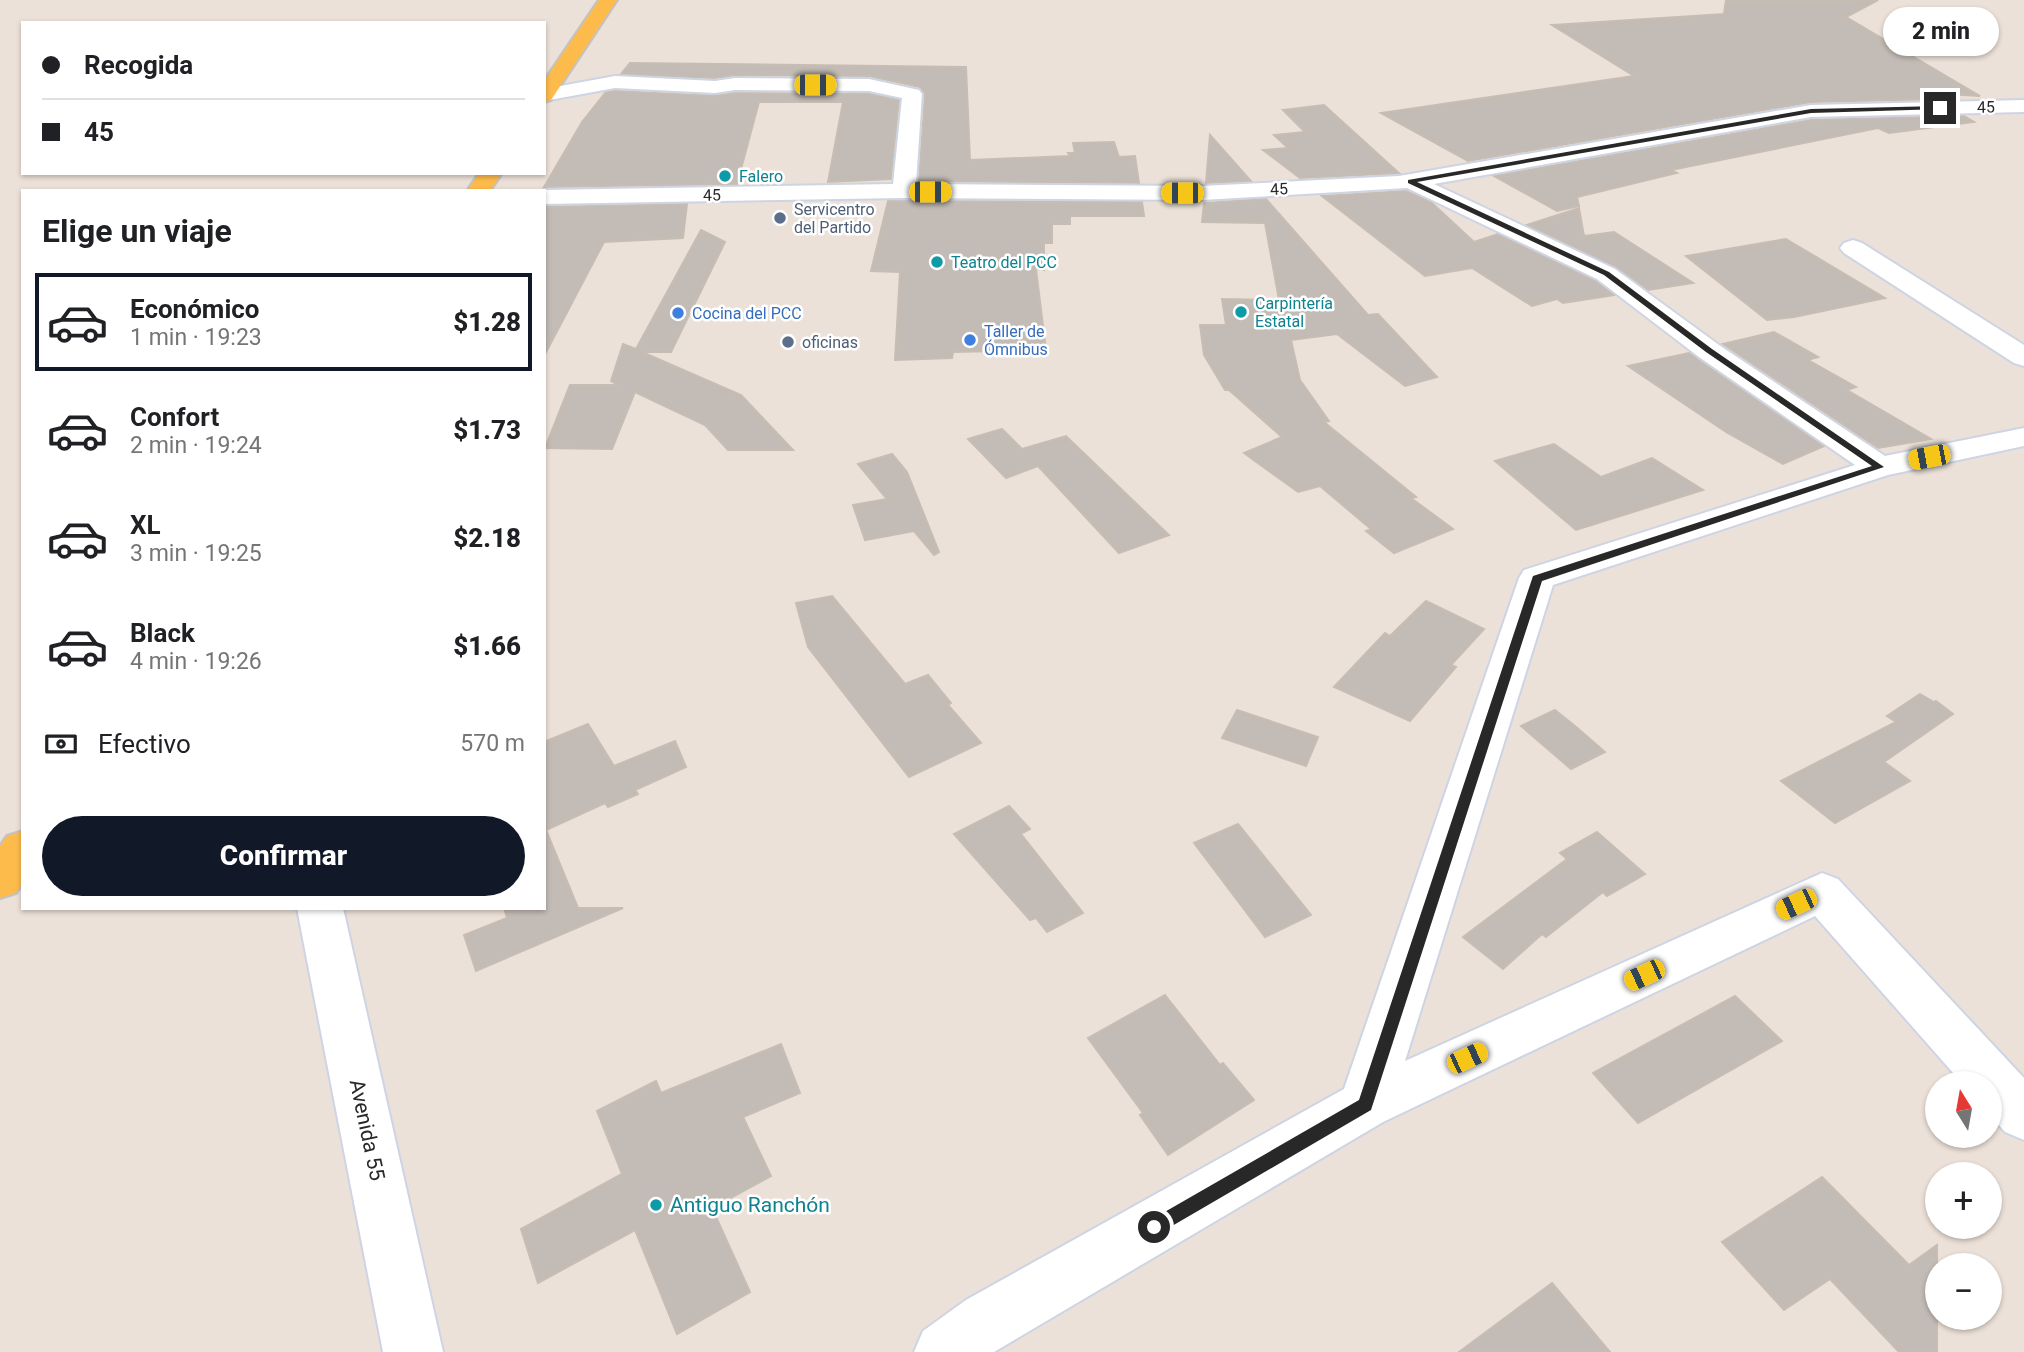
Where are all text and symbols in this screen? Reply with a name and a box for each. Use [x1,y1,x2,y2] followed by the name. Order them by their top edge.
[1882,7,1998,56] callout: 2 min
[1912,18,1970,45] text: 2 min
[84,50,193,80] text: Recogida
[795,75,837,96] car
[1924,92,1956,124] route end
[1977,97,1995,117] street label: 45
[84,117,114,147] text: 45
[739,167,783,186] place label: Falero
[717,168,733,184] marker: Falero
[1270,179,1288,199] street label: 45
[910,182,952,203] car
[1162,183,1204,204] car
[703,185,721,205] street label: 45
[794,200,875,237] place label: Servicentro del Partido
[772,210,788,226] marker: Servicentro del Partido
[42,212,232,250] text: Elige un viaje
[951,253,1057,272] place label: Teatro del PCC
[929,254,945,270] marker: Teatro del PCC
[46,291,109,354] icon: car
[130,294,259,324] text: Económico
[1255,294,1333,331] place label: Carpintería Estatal
[692,304,802,323] place label: Cocina del PCC
[1233,304,1249,320] marker: Carpintería Estatal
[670,305,686,321] marker: Cocina del PCC
[453,307,521,337] text: $1.28
[984,322,1048,359] place label: Taller de Ómnibus
[130,324,262,351] text: 1 min · 19:23
[962,332,978,348] marker: Taller de Ómnibus
[802,333,858,352] place label: oficinas
[780,334,796,350] marker: oficinas
[46,399,109,462] icon: car
[130,402,219,432] text: Confort
[453,415,521,445] text: $1.73
[130,432,262,459] text: 2 min · 19:24
[1907,443,1952,471] car
[46,507,109,570] icon: car
[130,510,161,540] text: XL
[453,523,521,553] text: $2.18
[130,540,262,567] text: 3 min · 19:25
[46,615,109,678] icon: car
[130,618,195,648] text: Black
[453,631,521,661] text: $1.66
[130,648,262,675] text: 4 min · 19:26
[42,725,80,763] icon: cash
[98,729,191,759] text: Efectivo
[460,730,525,757] text: 570 m
[42,816,525,896] button: Confirmar
[1773,886,1820,922] car
[1621,957,1668,993] car
[1444,1040,1491,1076] car
[1925,1071,2002,1148] north arrow
[1925,1071,2002,1330] map controls
[345,1077,389,1183] street label: Avenida 55
[1925,1162,2002,1239] button: +
[670,1193,830,1217] place label: Antiguo Ranchón
[648,1197,664,1213] marker: Antiguo Ranchón
[1138,1211,1170,1243] route start
[1925,1253,2002,1330] button: −

